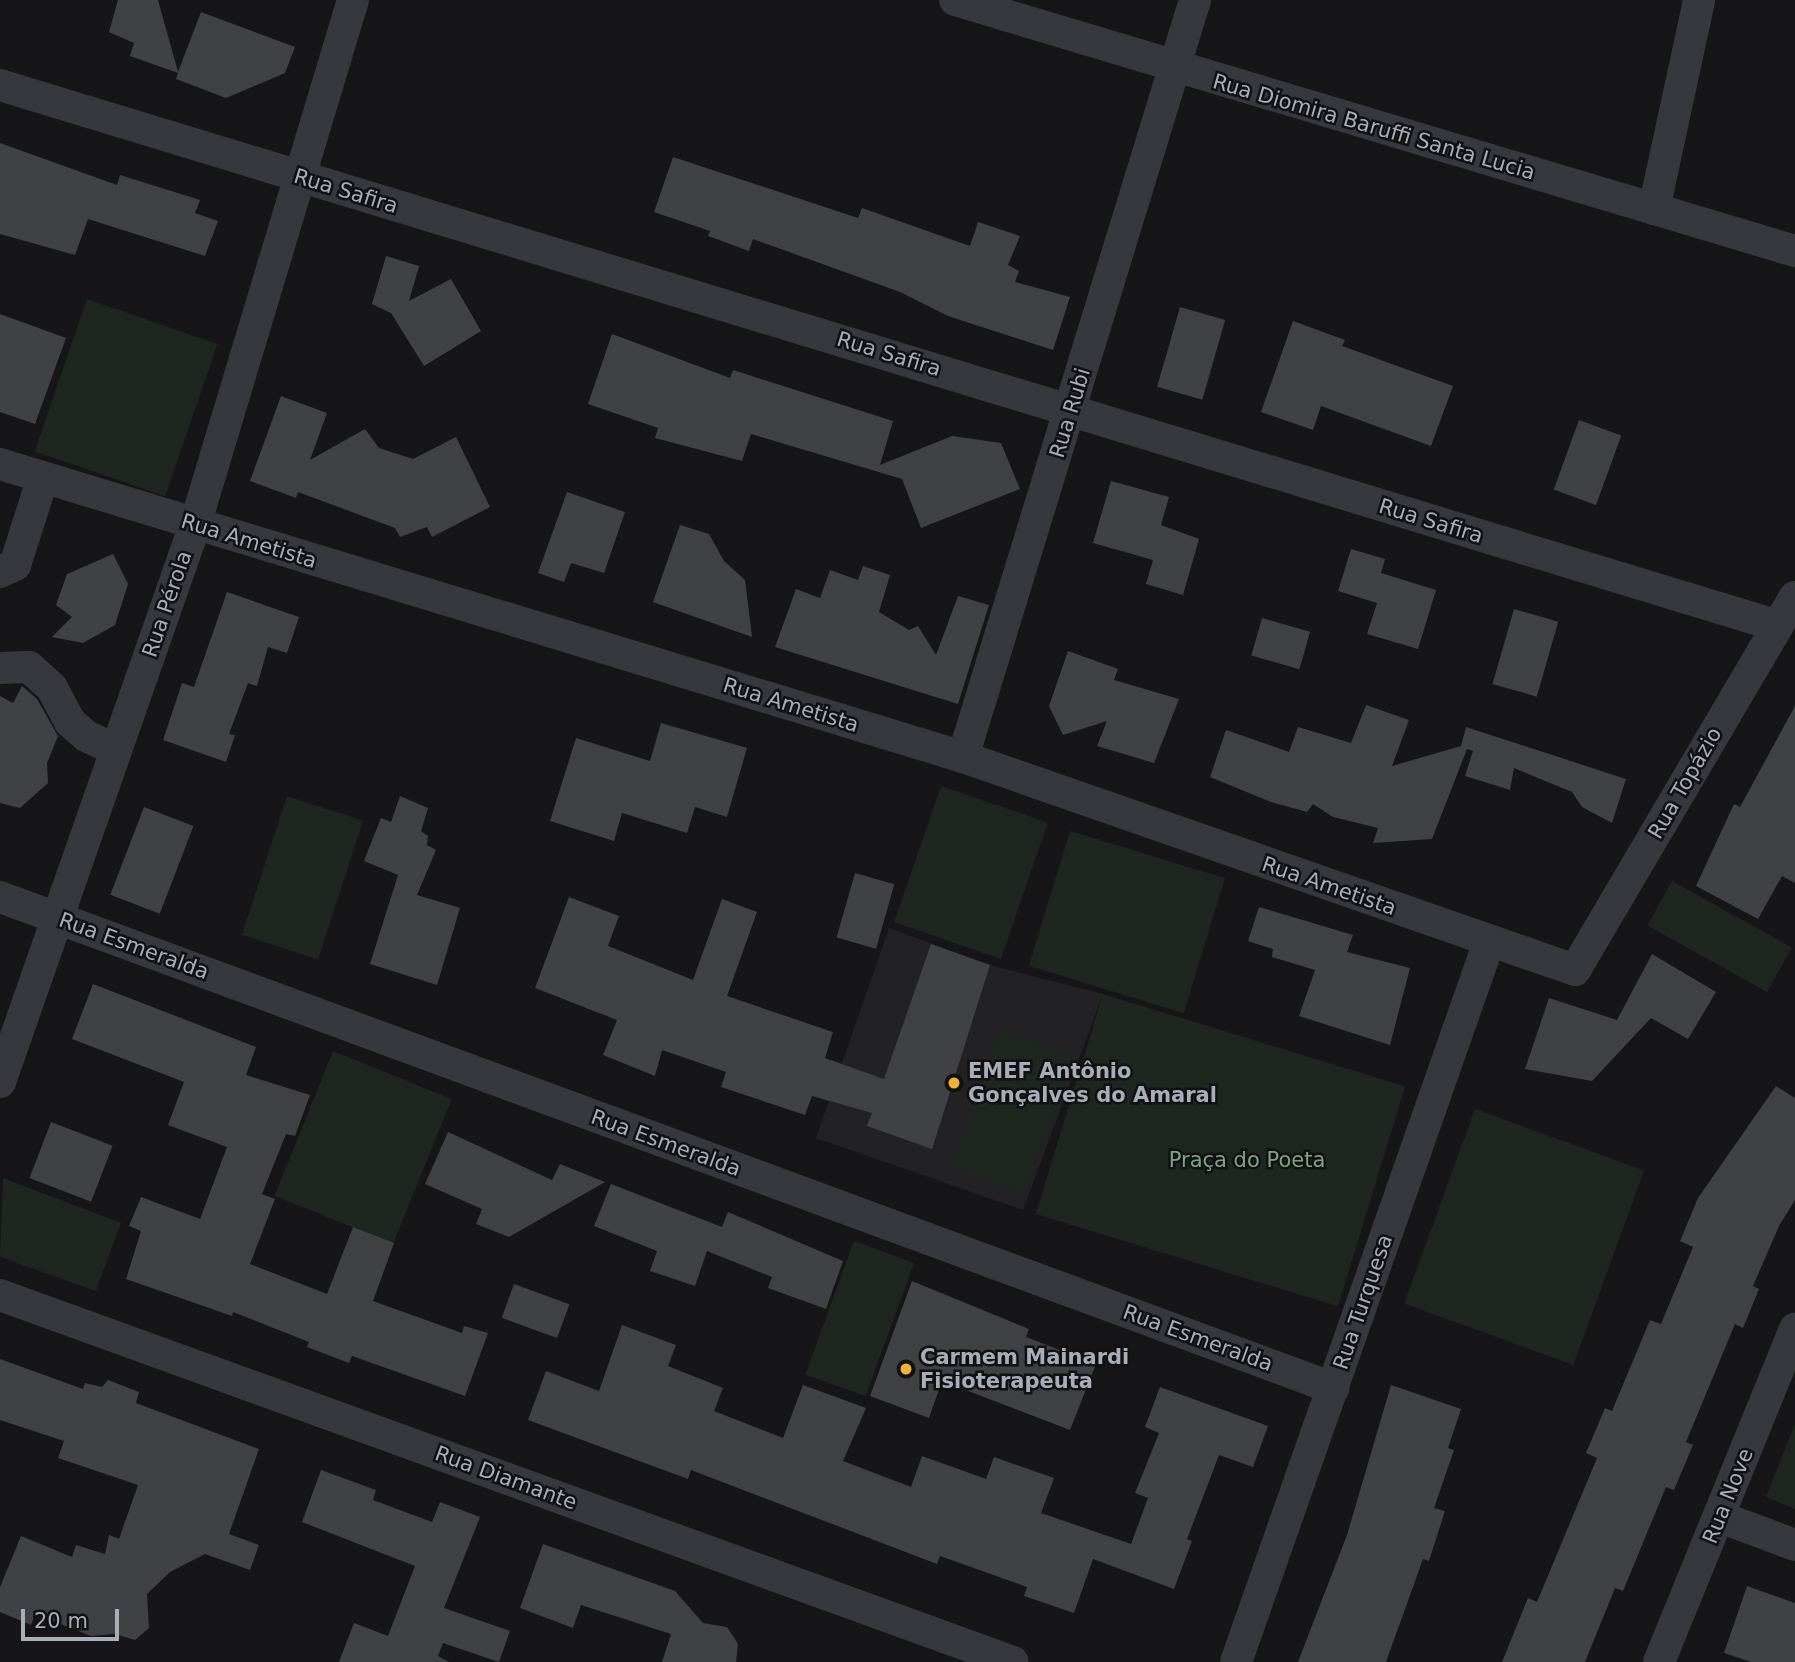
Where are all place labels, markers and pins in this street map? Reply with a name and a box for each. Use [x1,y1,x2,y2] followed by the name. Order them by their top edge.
[968,1058,1217,1108] place label: EMEF Antônio Gonçalves do Amaral
[946,1075,962,1091] marker: EMEF Antônio Gonçalves do Amaral
[920,1344,1129,1394] place label: Carmem Mainardi Fisioterapeuta
[898,1361,914,1377] marker: Carmem Mainardi Fisioterapeuta

